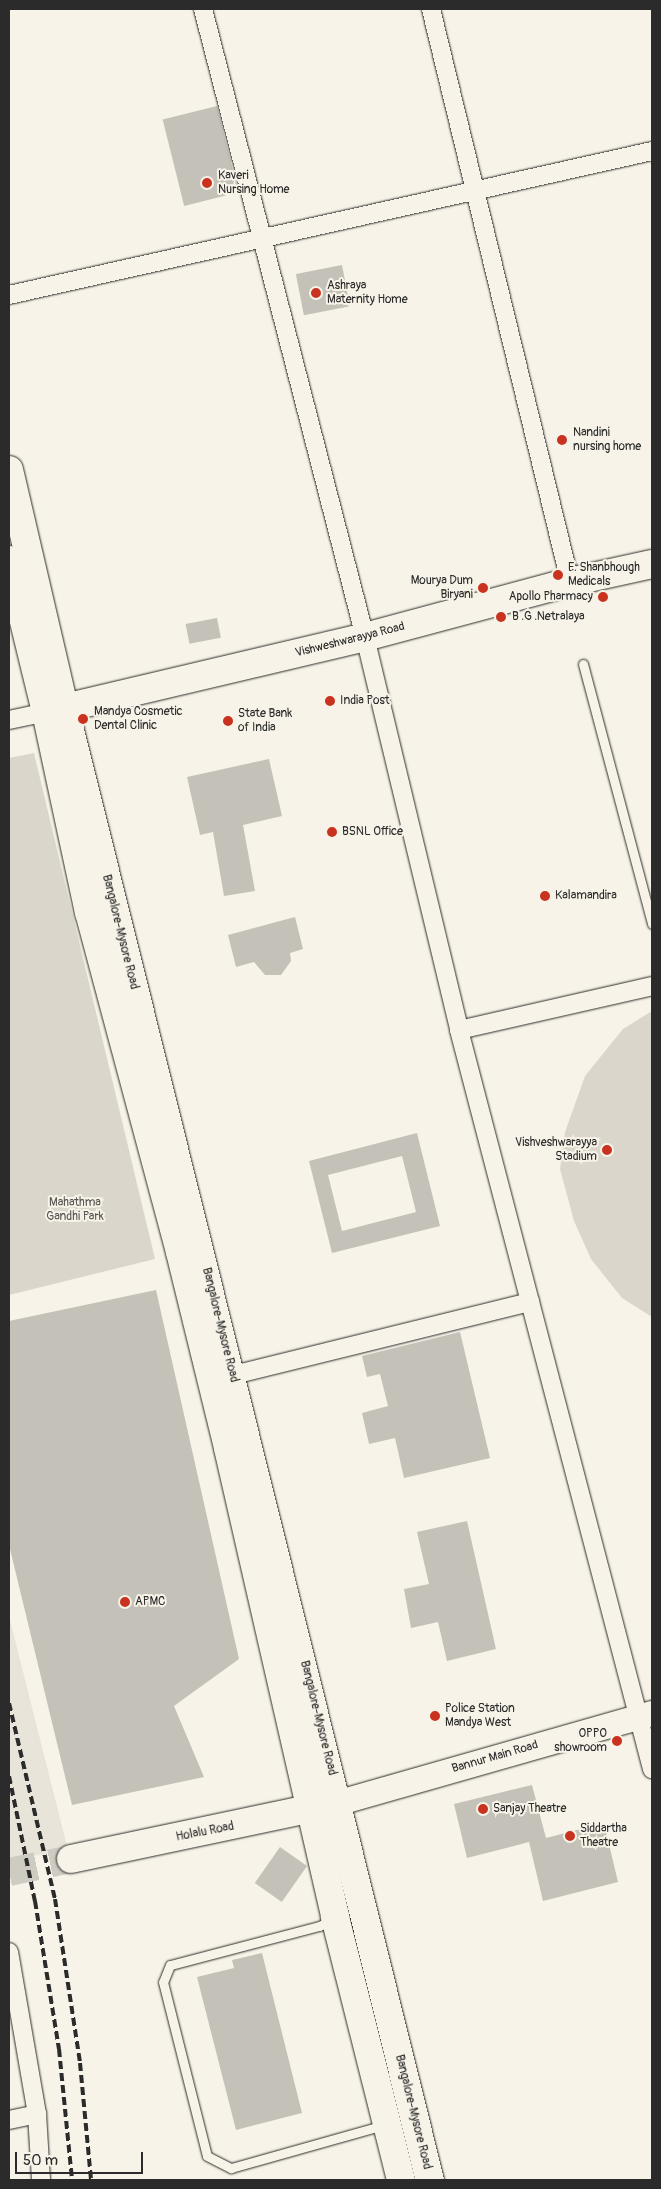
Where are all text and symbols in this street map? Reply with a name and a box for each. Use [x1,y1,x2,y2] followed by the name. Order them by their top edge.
[218,169,289,197] place label: Kaveri Nursing Home
[200,176,214,190] marker: Kaveri Nursing Home
[327,279,408,307] place label: Ashraya Maternity Home
[309,286,323,300] marker: Ashraya Maternity Home
[573,426,641,454] place label: Nandini nursing home
[555,433,569,447] marker: Nandini nursing home
[568,561,640,589] place label: E. Shanbhough Medicals
[552,569,564,581] marker: E. Shanbhough Medicals
[411,574,473,602] place label: Mourya Dum Biryani
[477,582,489,594] marker: Mourya Dum Biryani
[509,590,593,604] place label: Apollo Pharmacy
[597,591,609,603] marker: Apollo Pharmacy
[494,610,508,624] marker: B .G .Netralaya
[512,610,585,624] place label: B .G .Netralaya
[294,619,406,661] street label: Vishweshwarayya Road
[340,694,390,708] place label: India Post
[324,695,336,707] marker: India Post
[94,705,183,733] place label: Mandya Cosmetic Dental Clinic
[238,707,292,735] place label: State Bank of India
[76,712,90,726] marker: Mandya Cosmetic Dental Clinic
[222,715,234,727] marker: State Bank of India
[342,825,403,839] place label: BSNL Office
[326,826,338,838] marker: BSNL Office
[99,873,141,991] street label: Bangalore-Mysore Road
[555,889,617,903] place label: Kalamandira
[539,890,551,902] marker: Kalamandira
[515,1136,597,1164] place label: Vishveshwarayya Stadium
[601,1144,613,1156] marker: Vishveshwarayya Stadium
[46,1196,104,1224] park label: Mahathma Gandhi Park
[199,1266,241,1384] street label: Bangalore-Mysore Road
[135,1595,165,1609] place label: APMC
[119,1596,131,1608] marker: APMC
[297,1659,339,1777] street label: Bangalore-Mysore Road
[445,1702,515,1730] place label: Police Station Mandya West
[429,1710,441,1722] marker: Police Station Mandya West
[554,1727,607,1755] place label: OPPO showroom
[611,1735,623,1747] marker: OPPO showroom
[450,1738,540,1776] street label: Bannur Main Road
[493,1802,566,1816] place label: Sanjay Theatre
[477,1803,489,1815] marker: Sanjay Theatre
[175,1819,235,1845] street label: Holalu Road
[580,1822,627,1850] place label: Siddartha Theatre
[564,1830,576,1842] marker: Siddartha Theatre
[392,2053,434,2171] street label: Bangalore-Mysore Road
[18,2142,145,2174] scale bar
[23,2151,58,2170] text: 50 m

